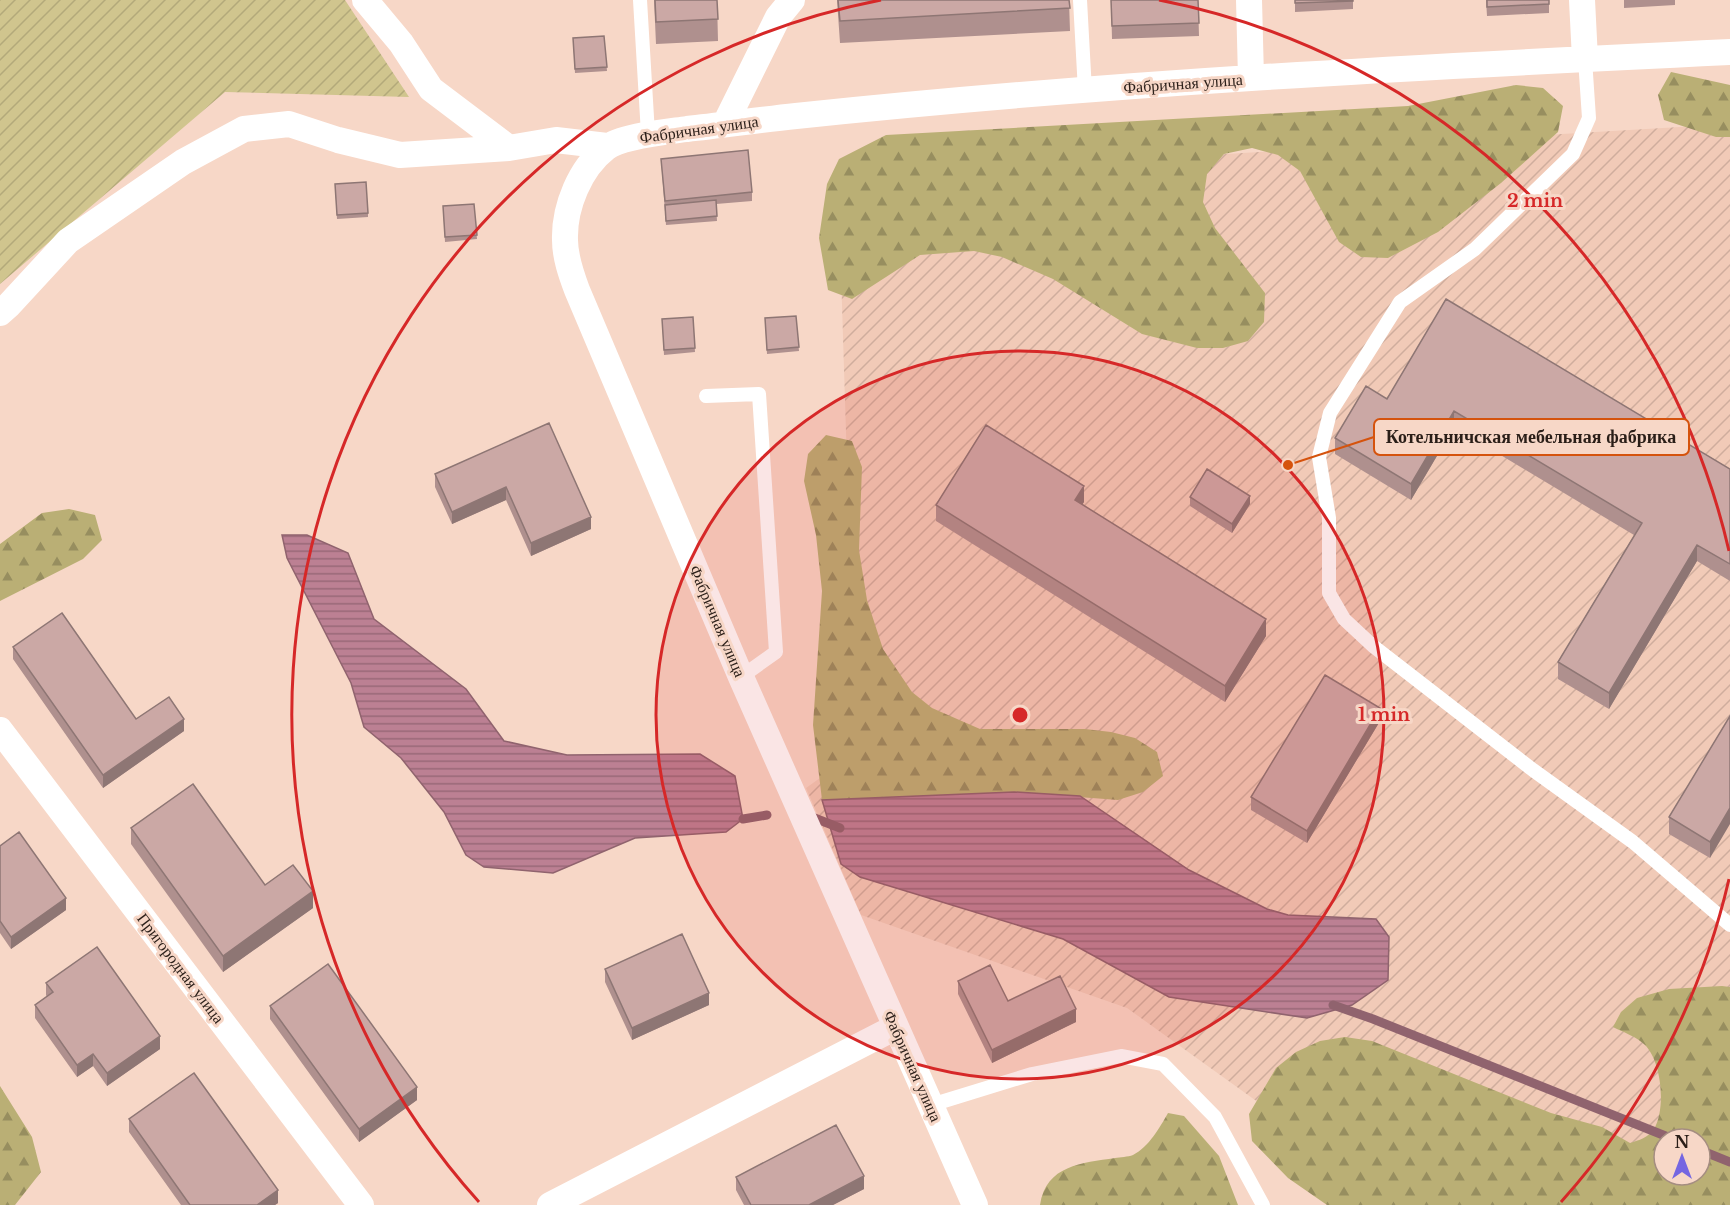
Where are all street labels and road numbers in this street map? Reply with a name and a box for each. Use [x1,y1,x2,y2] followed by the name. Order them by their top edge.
[1123,69,1243,97] street label: Фабричная улица
[638,111,760,147] street label: Фабричная улица
[685,562,751,680] street label: Фабричная улица
[133,909,229,1027] street label: Пригородная улица
[880,1007,946,1125] street label: Фабричная улица

